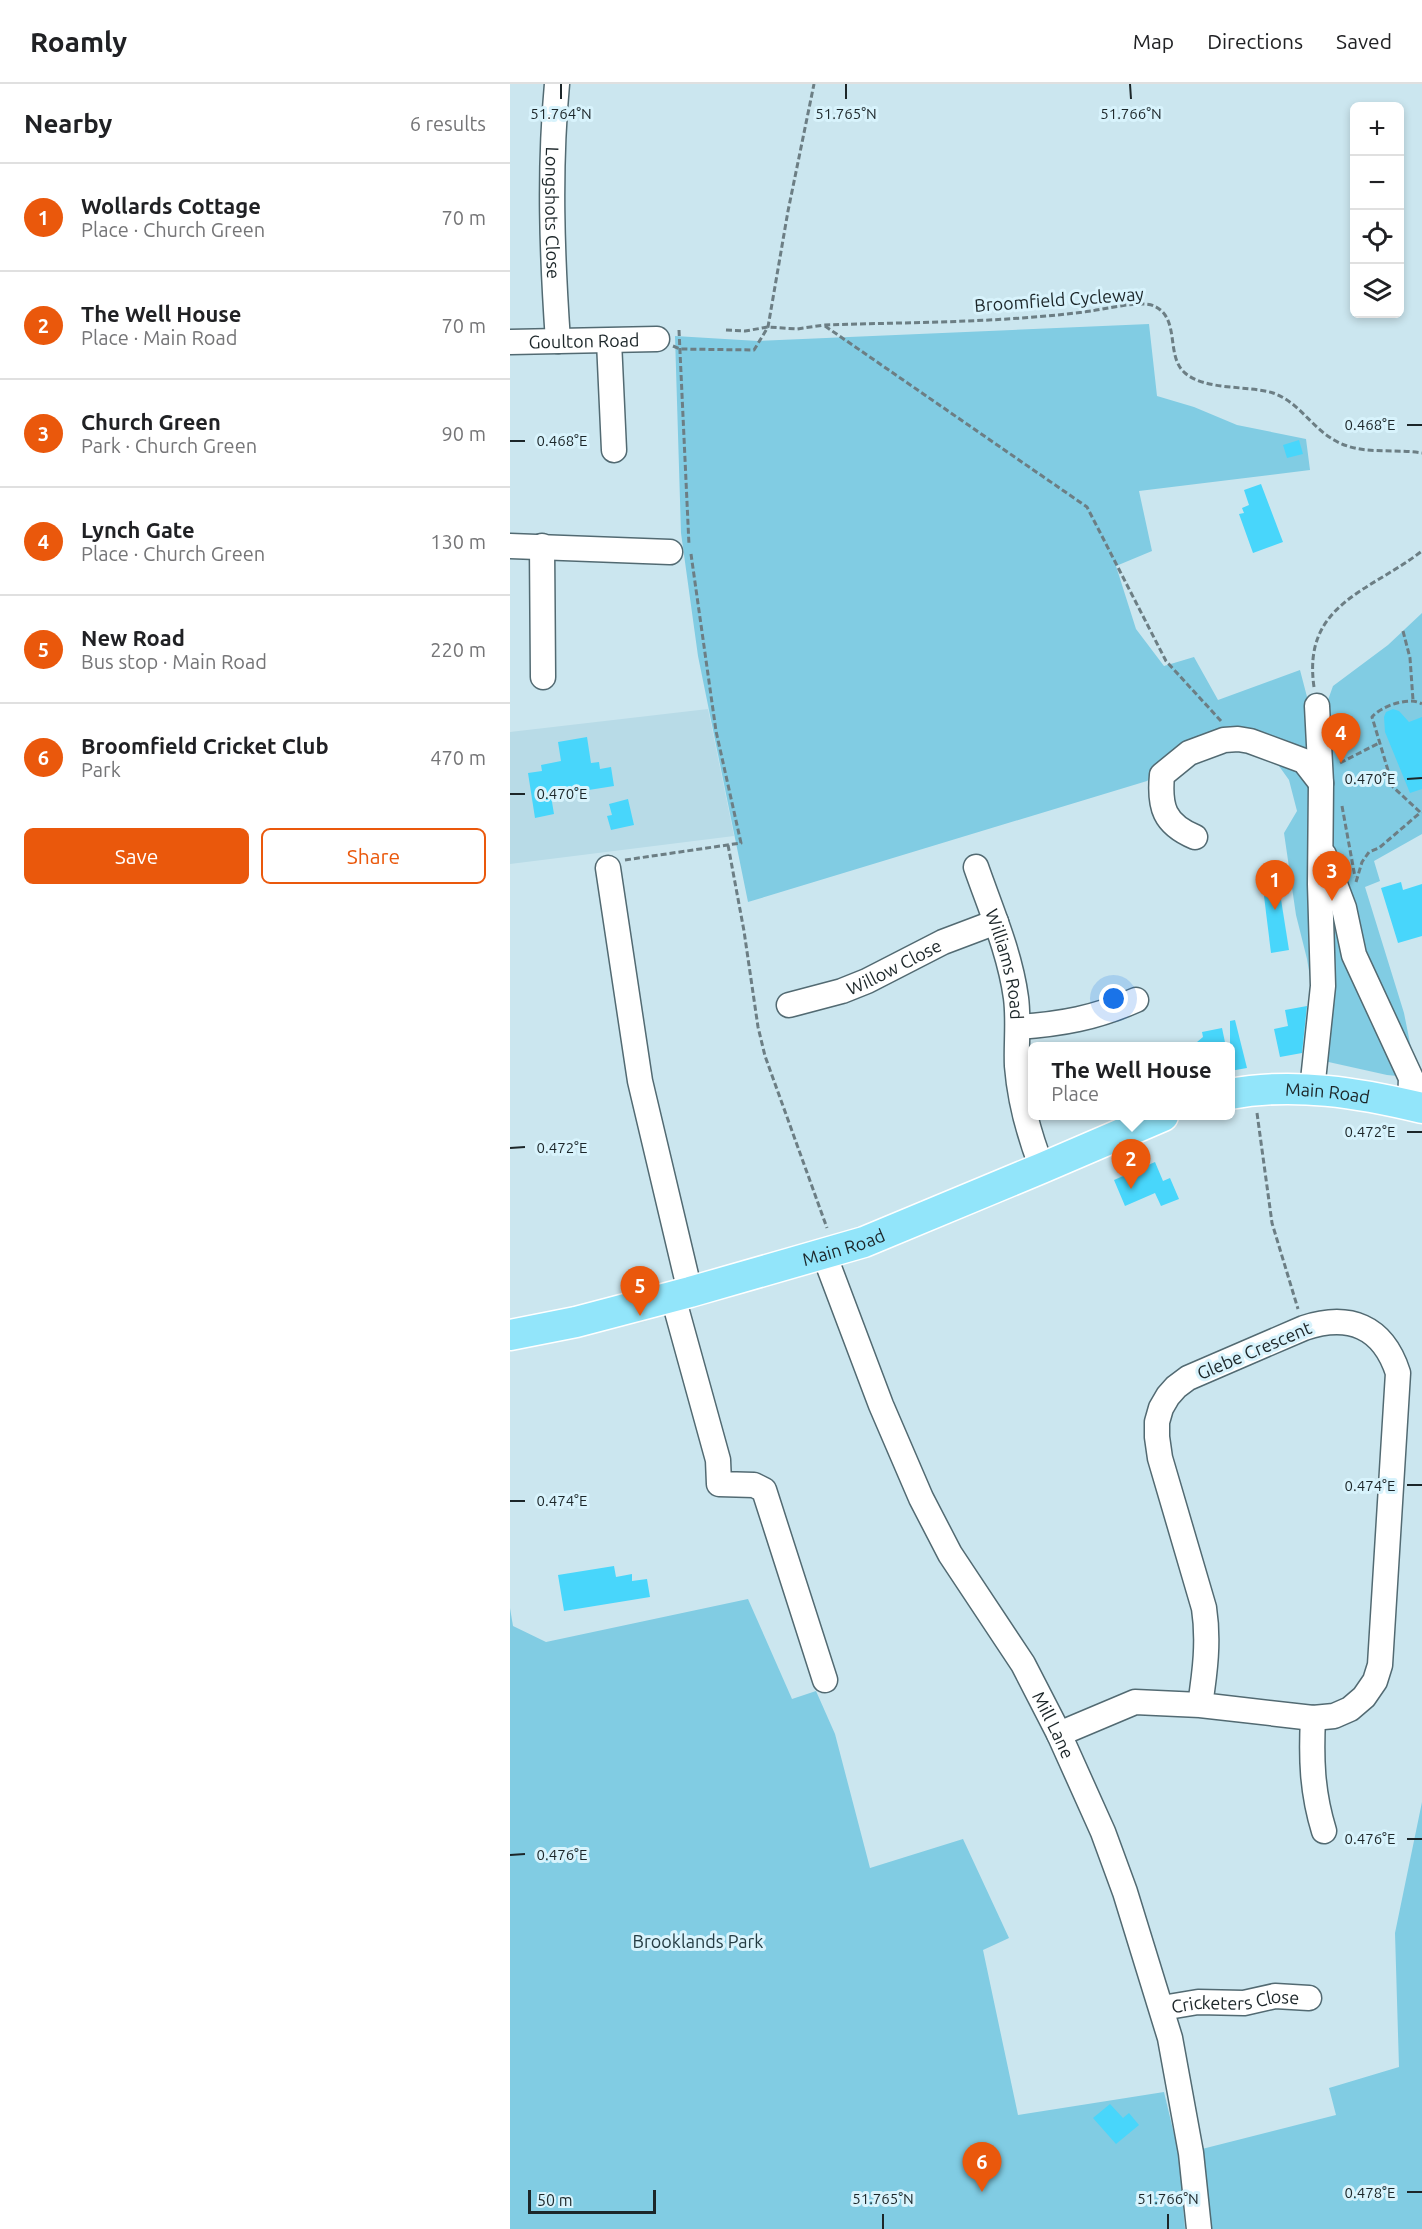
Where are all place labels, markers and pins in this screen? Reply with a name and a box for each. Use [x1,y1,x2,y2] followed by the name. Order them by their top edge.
[1322,714,1360,763] pin: 4
[1312,852,1352,901] pin: 3
[1256,860,1294,910] pin: 1
[1112,1140,1150,1189] pin: 2
[620,1266,660,1316] pin: 5
[962,2142,1002,2192] pin: 6

